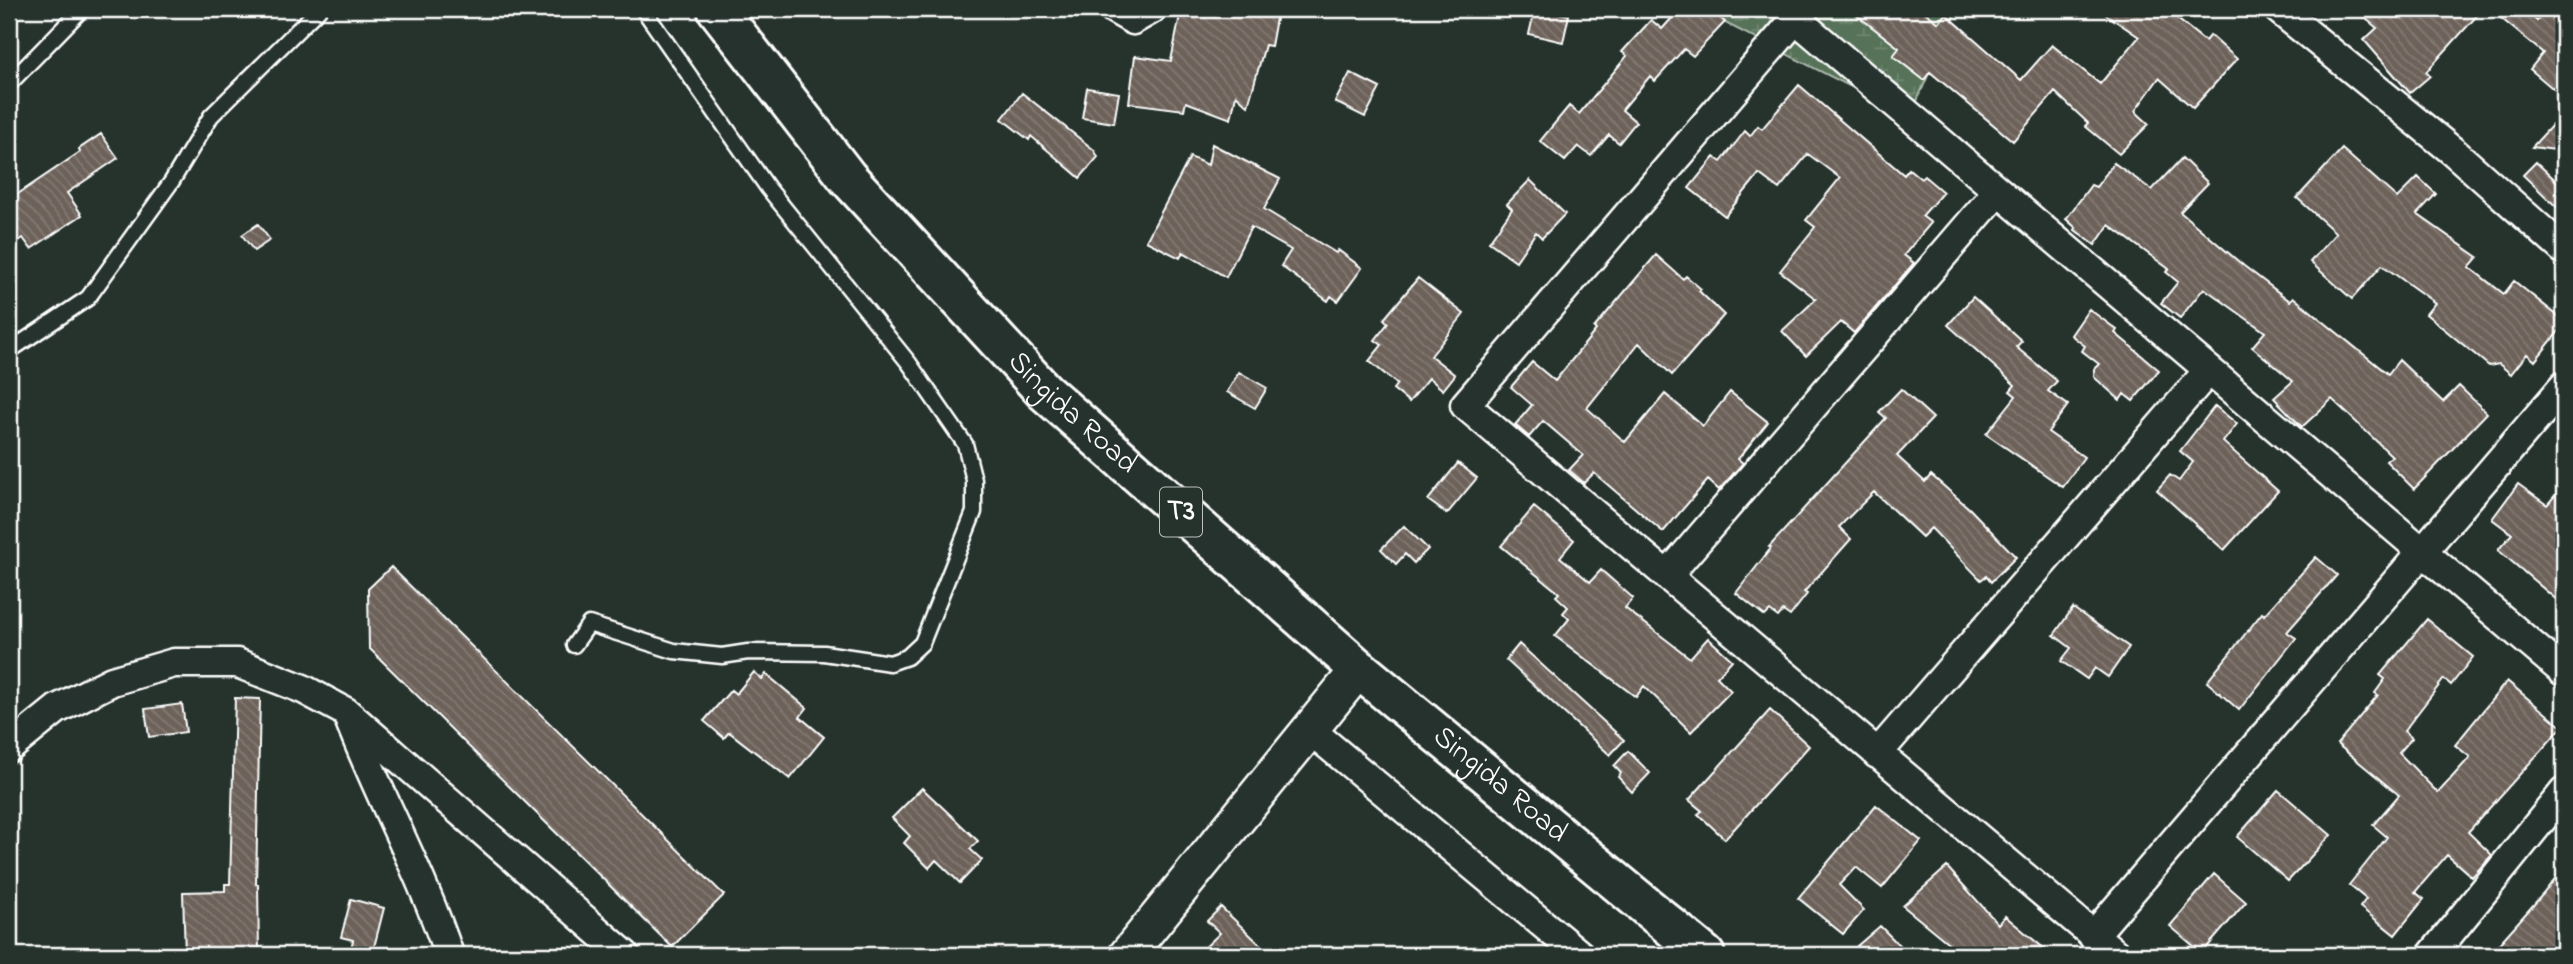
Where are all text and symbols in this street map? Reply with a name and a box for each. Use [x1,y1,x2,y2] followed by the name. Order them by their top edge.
[996,342,1147,486] street label: Singida Road
[1160,488,1202,536] road number: T3
[1422,716,1577,855] street label: Singida Road

